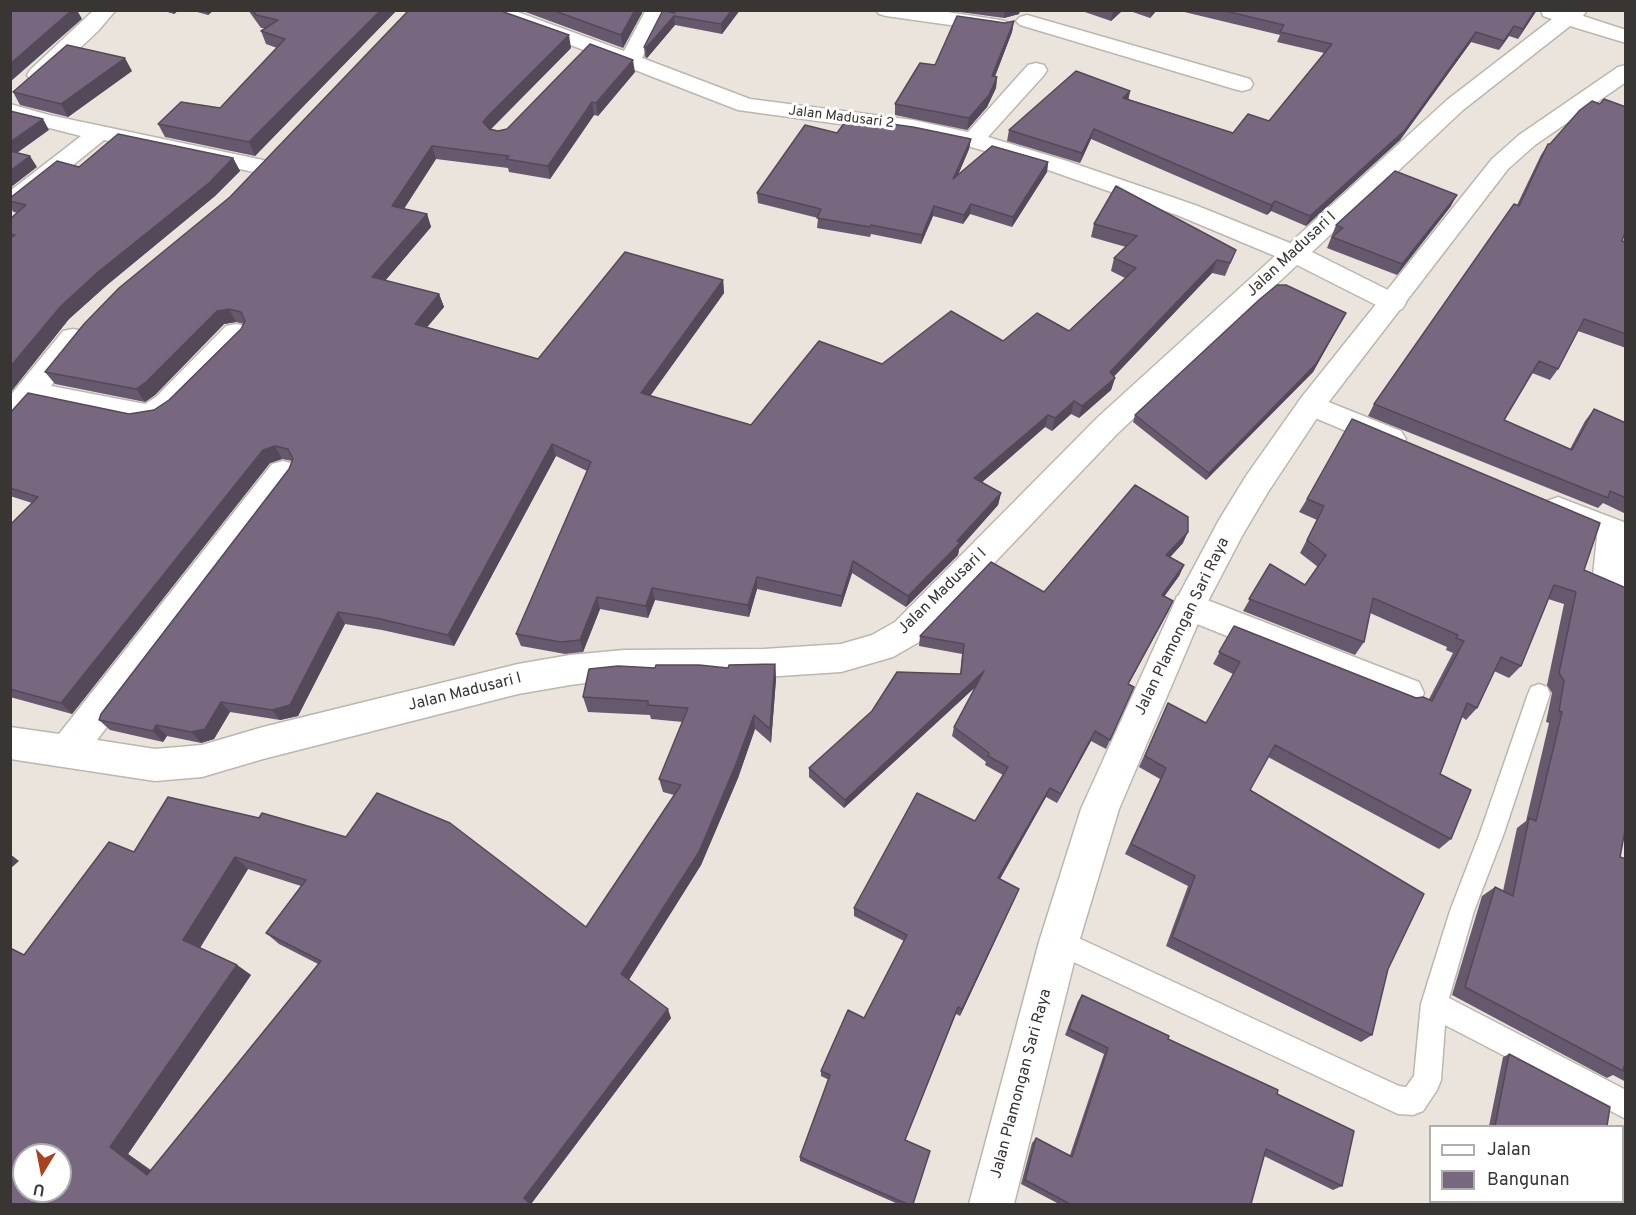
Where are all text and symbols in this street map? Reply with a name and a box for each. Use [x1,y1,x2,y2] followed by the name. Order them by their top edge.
[787,103,895,133] street label: Jalan Madusari 2
[1243,208,1341,302] street label: Jalan Madusari I
[1131,535,1235,719] street label: Jalan Plamongan Sari Raya
[895,545,991,639] street label: Jalan Madusari I
[406,670,524,716] street label: Jalan Madusari I
[987,987,1057,1181] street label: Jalan Plamongan Sari Raya
[1429,1125,1624,1203] legend
[1487,1139,1531,1162] text: Jalan
[12,1143,72,1203] north arrow
[1487,1169,1570,1192] text: Bangunan
[32,1178,47,1200] text: U

